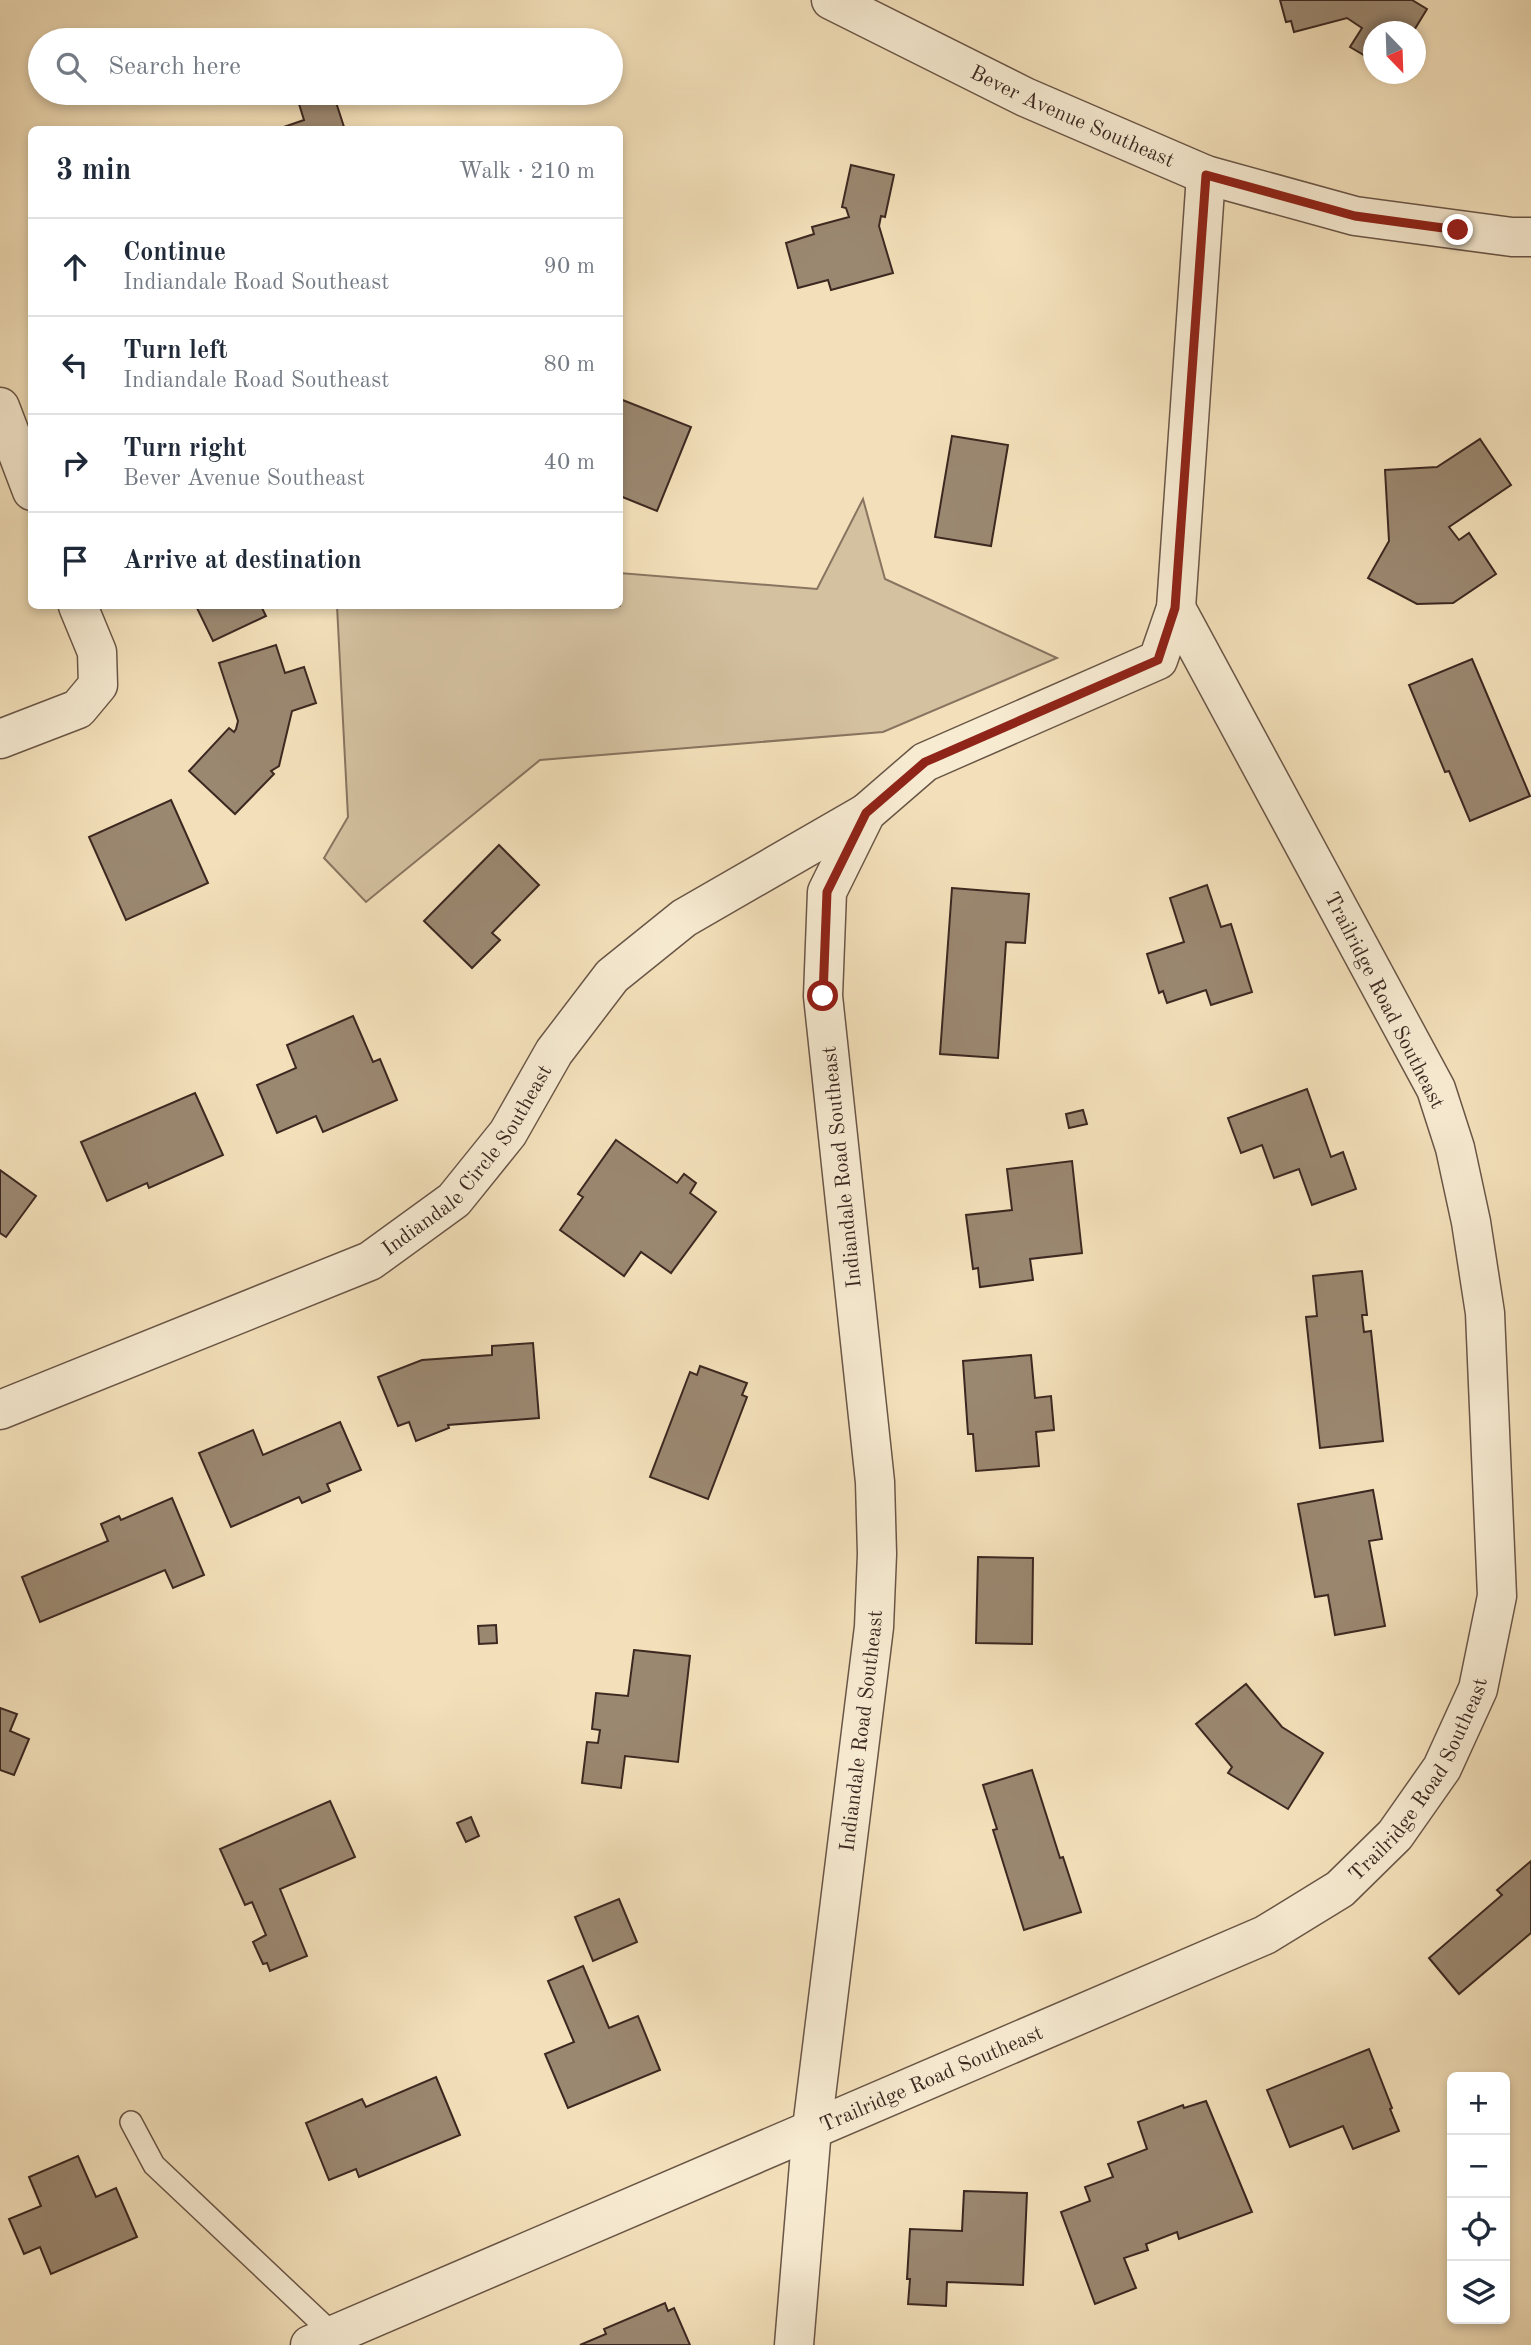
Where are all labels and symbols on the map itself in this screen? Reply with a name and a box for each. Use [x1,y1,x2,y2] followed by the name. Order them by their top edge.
[1363,21,1426,84] north arrow
[966,62,1177,172] street label: Bever Avenue Southeast
[1442,214,1473,245] route end
[1320,889,1448,1112] street label: Trailridge Road Southeast
[807,980,838,1011] route start
[819,1045,866,1289] street label: Indiandale Road Southeast
[379,1062,556,1260] street label: Indiandale Circle Southeast
[837,1610,887,1853] street label: Indiandale Road Southeast
[1346,1676,1492,1886] street label: Trailridge Road Southeast
[817,2023,1046,2137] street label: Trailridge Road Southeast

